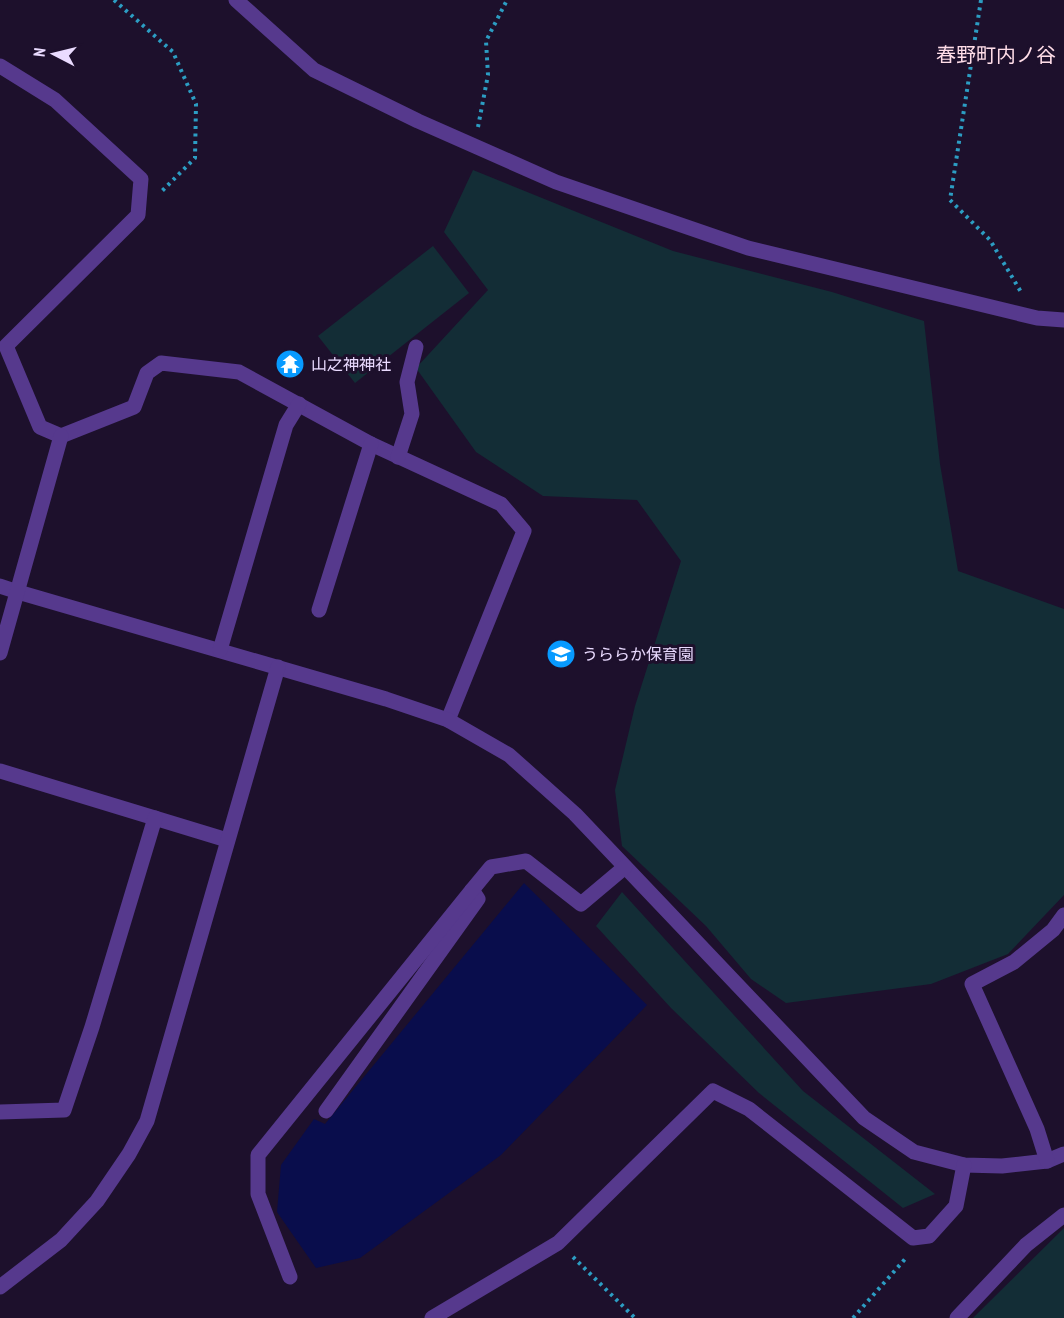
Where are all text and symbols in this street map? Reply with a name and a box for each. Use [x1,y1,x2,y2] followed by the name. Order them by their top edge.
[24,24,84,84] north arrow
[936,42,1056,68] district label: 春野町内ノ谷
[29,47,50,58] text: N
[274,348,306,380] temple icon: 山之神神社
[311,354,391,374] place label: 山之神神社
[545,638,577,670] school or university icon: うららか保育園
[582,644,694,664] place label: うららか保育園

